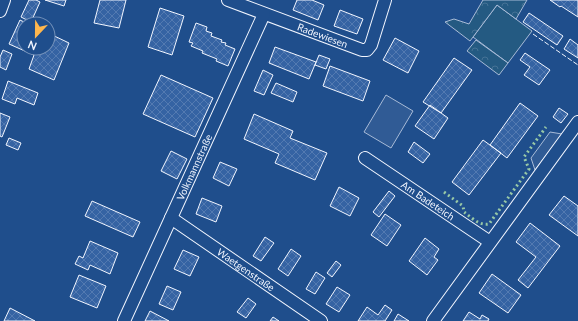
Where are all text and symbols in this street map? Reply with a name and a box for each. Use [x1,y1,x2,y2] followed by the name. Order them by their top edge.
[16,16,56,56] north arrow
[296,20,349,50] street label: Radewiesen
[26,38,38,53] text: N
[174,132,214,202] street label: Volkmannstraße
[399,178,457,222] street label: Am Badeteich
[215,246,277,293] street label: Waetgenstraße

